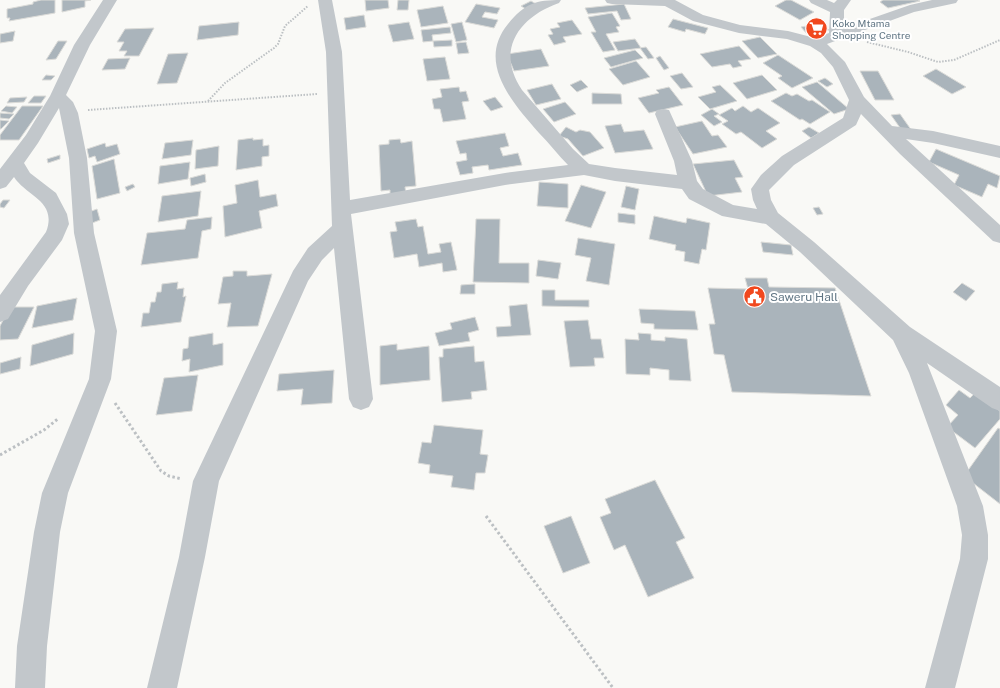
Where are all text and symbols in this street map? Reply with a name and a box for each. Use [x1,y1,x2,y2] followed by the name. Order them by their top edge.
[804,16,830,42] supermarket icon: Koko Mtama Shopping Centre
[832,17,911,41] place label: Koko Mtama Shopping Centre
[742,284,768,310] public building icon: Saweru Hall
[770,290,838,304] place label: Saweru Hall

